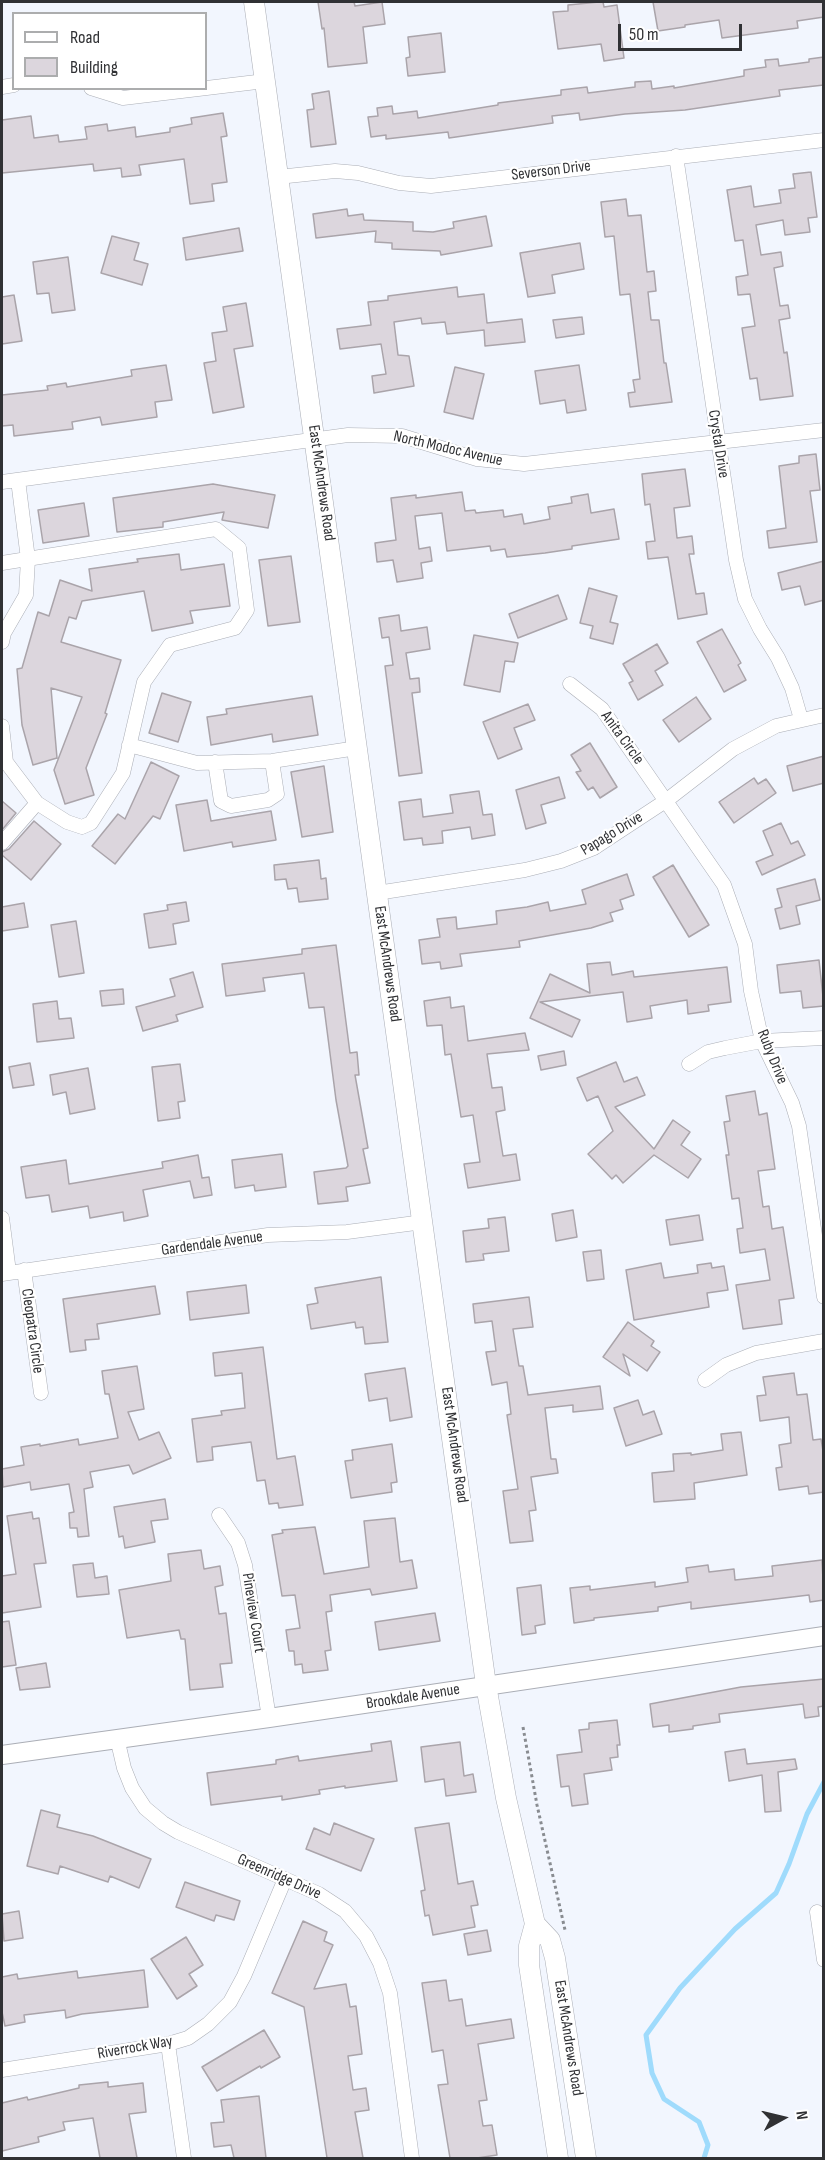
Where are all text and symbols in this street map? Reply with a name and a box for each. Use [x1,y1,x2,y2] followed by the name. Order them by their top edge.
[12,12,207,90] legend
[621,12,746,50] scale bar
[629,24,659,45] text: 50 m
[70,27,100,48] text: Road
[70,57,118,78] text: Building
[510,157,592,185] street label: Severson Drive
[703,409,733,479] street label: Crystal Drive
[303,424,339,542] street label: East McAndrews Road
[392,427,504,471] street label: North Modoc Avenue
[596,708,648,768] street label: Anita Circle
[578,808,646,860] street label: Papago Drive
[369,905,405,1023] street label: East McAndrews Road
[752,1027,792,1087] street label: Ruby Drive
[160,1227,264,1261] street label: Gardendale Avenue
[17,1287,47,1375] street label: Cleopatra Circle
[436,1386,472,1504] street label: East McAndrews Road
[237,1572,269,1654] street label: Pineview Court
[365,1680,461,1714] street label: Brookdale Avenue
[234,1850,324,1904] street label: Greenridge Drive
[549,1979,587,2097] street label: East McAndrews Road
[96,2032,174,2064] street label: Riverrock Way
[753,2088,813,2148] north arrow
[791,2110,811,2121] text: N

